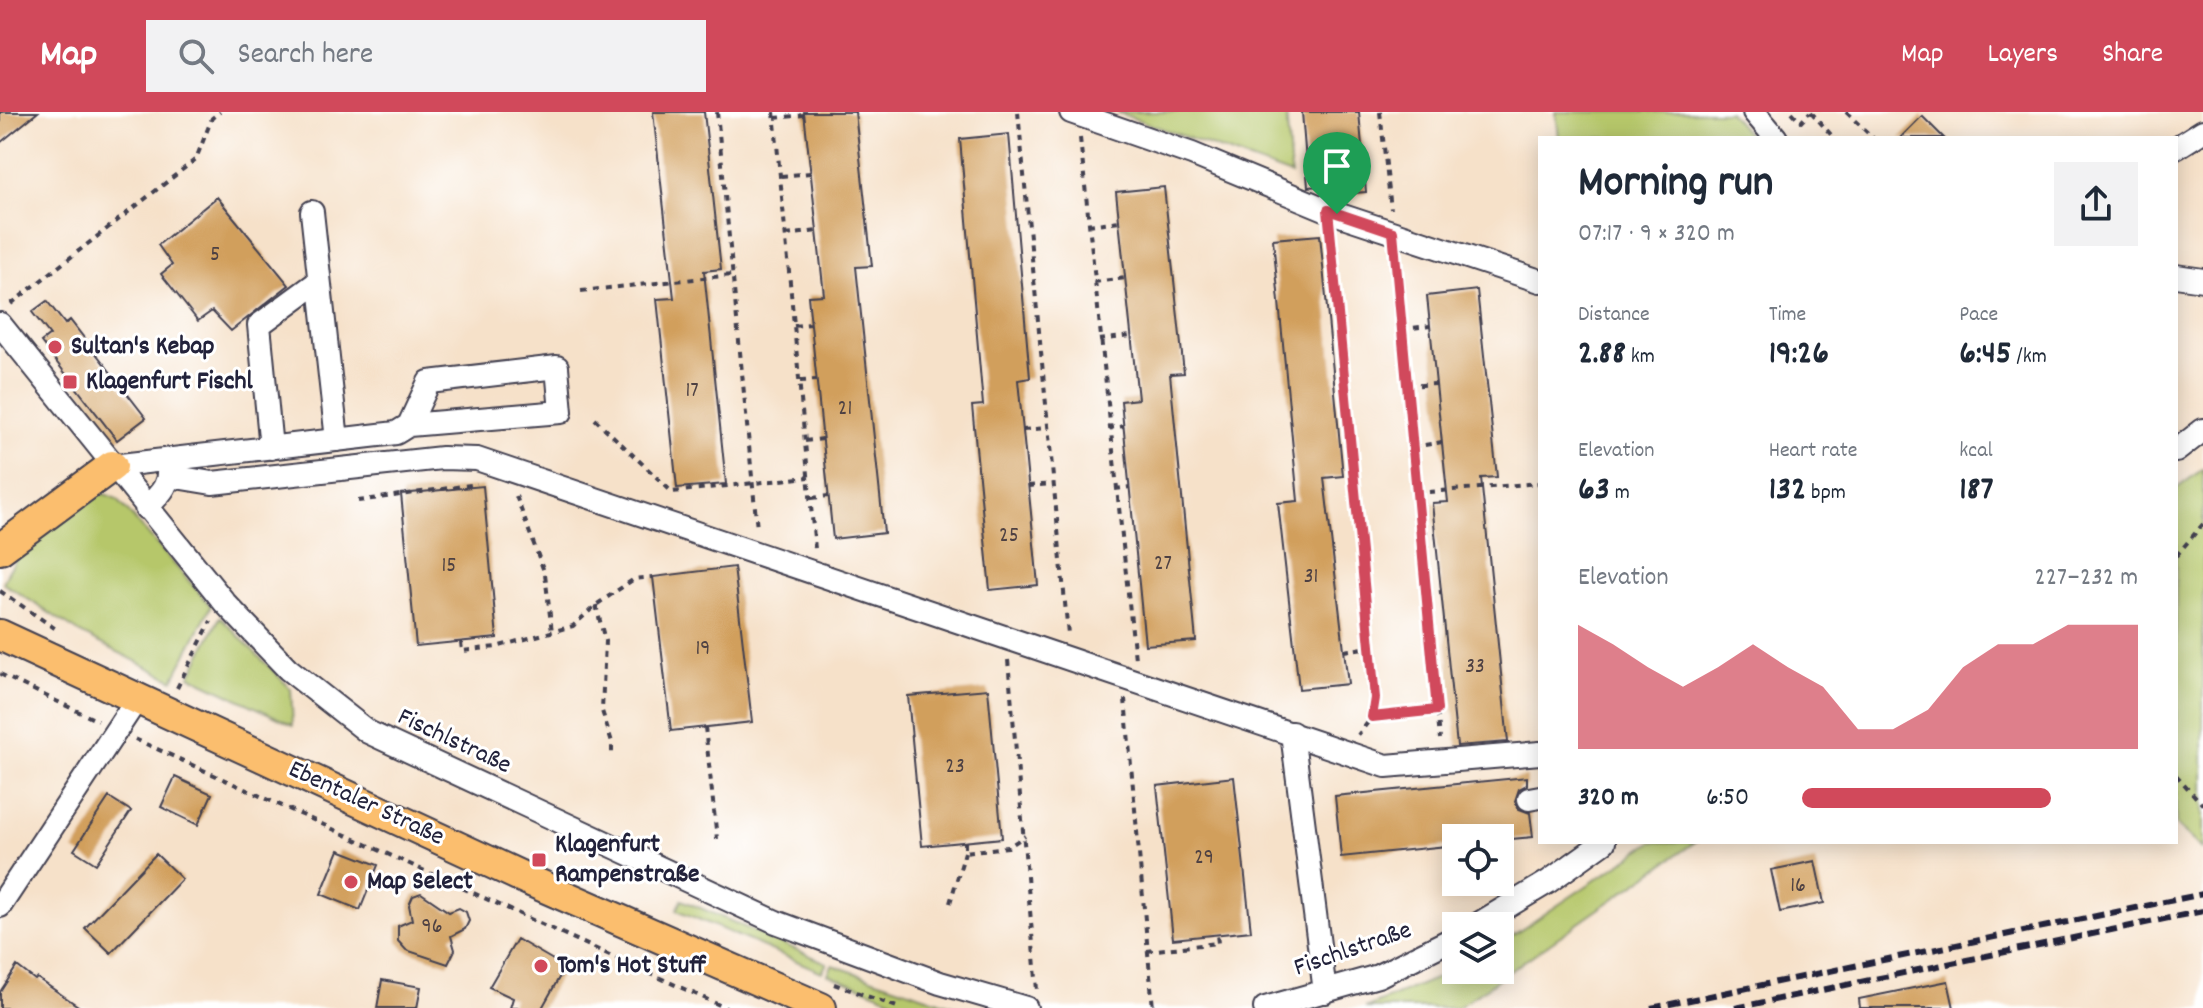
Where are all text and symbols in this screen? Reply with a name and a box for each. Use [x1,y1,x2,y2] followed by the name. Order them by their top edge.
[146,20,706,92] search box
[40,29,98,84] text: Map
[174,34,218,78] icon: search
[238,35,373,78] text: Search here
[1901,36,1944,76] text: Map
[1988,36,2058,76] text: Layers
[2102,36,2163,76] text: Share
[1303,132,1371,214] pin
[1315,144,1359,188] icon: arrive
[1578,154,1773,217] text: Morning run
[2054,162,2138,246] button: share
[1578,216,1735,253] text: 07:17 · 9 × 320 m
[210,240,220,271] house number: 5
[1578,300,1650,331] text: Distance
[1769,300,1806,331] text: Time
[1959,300,1998,331] text: Pace
[71,329,215,366] place label: Sultan's Kebap
[1578,331,1626,380] text: 2.88
[1769,331,1829,380] text: 19:26
[1959,331,2011,380] text: 6:45
[46,338,64,356] marker: Sultan's Kebap
[1626,342,1655,373] text: km
[2011,342,2047,373] text: /km
[86,364,253,401] place label: Klagenfurt Fischl
[61,373,79,391] marker: Klagenfurt Fischl
[685,376,699,407] house number: 17
[838,394,852,425] house number: 21
[1578,436,1655,467] text: Elevation
[1769,436,1858,467] text: Heart rate
[1959,436,1993,467] text: kcal
[1578,467,1610,516] text: 63
[1769,467,1806,516] text: 132
[1959,467,1993,516] text: 187
[1610,478,1630,509] text: m
[1806,478,1846,509] text: bpm
[999,521,1019,552] house number: 25
[1154,549,1172,580] house number: 27
[441,551,457,582] house number: 15
[1578,560,1668,597] text: Elevation
[2034,560,2138,597] text: 227–232 m
[1304,562,1318,593] house number: 31
[696,634,710,665] house number: 19
[1465,652,1485,683] house number: 33
[391,699,517,785] street label: Fischlstraße
[282,752,450,856] street label: Ebentaler Straße
[945,752,965,783] house number: 23
[1578,780,1639,817] text: 320 m
[1706,780,1749,817] text: 6:50
[1442,824,1514,984] map controls
[1442,824,1514,896] button: locate
[555,827,699,894] place label: Klagenfurt Rampenstraße
[1194,843,1214,874] house number: 29
[530,851,548,869] marker: Klagenfurt Rampenstraße
[367,864,473,901] place label: Map Select
[1790,871,1806,902] house number: 16
[342,873,360,891] marker: Map Select
[422,912,442,943] house number: 96
[1442,912,1514,984] button: layers
[1289,913,1417,987] street label: Fischlstraße
[557,948,707,985] place label: Tom's Hot Stuff
[532,957,550,975] marker: Tom's Hot Stuff

